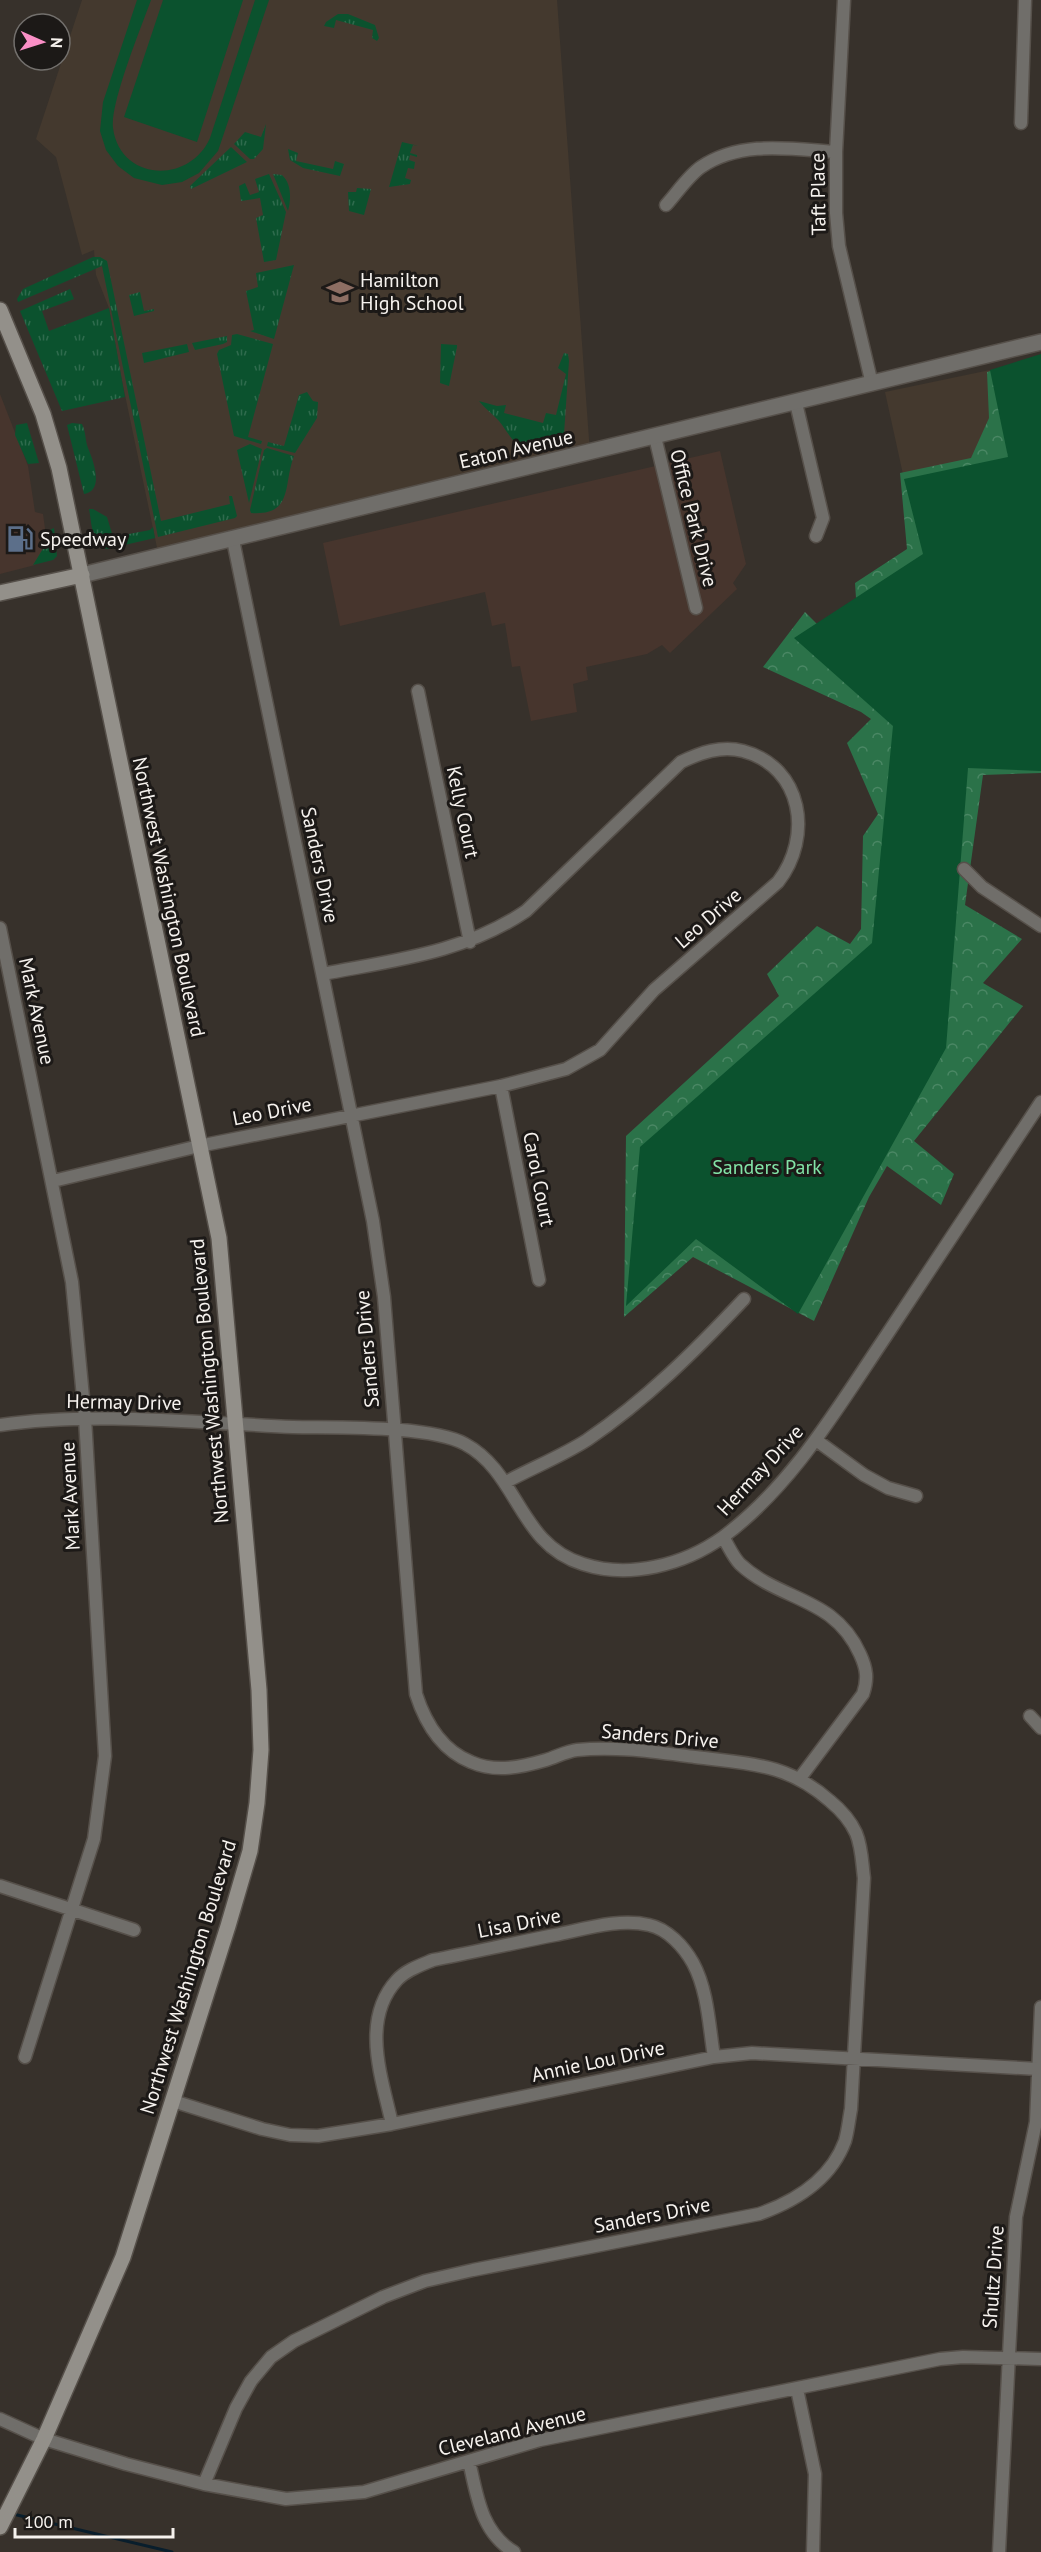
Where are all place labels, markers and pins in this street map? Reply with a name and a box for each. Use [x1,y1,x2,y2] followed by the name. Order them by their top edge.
[360,267,464,316] place label: Hamilton High School
[325,277,355,307] school or university icon: Hamilton High School
[5,524,35,554] fuel station icon: Speedway
[40,526,127,552] place label: Speedway

